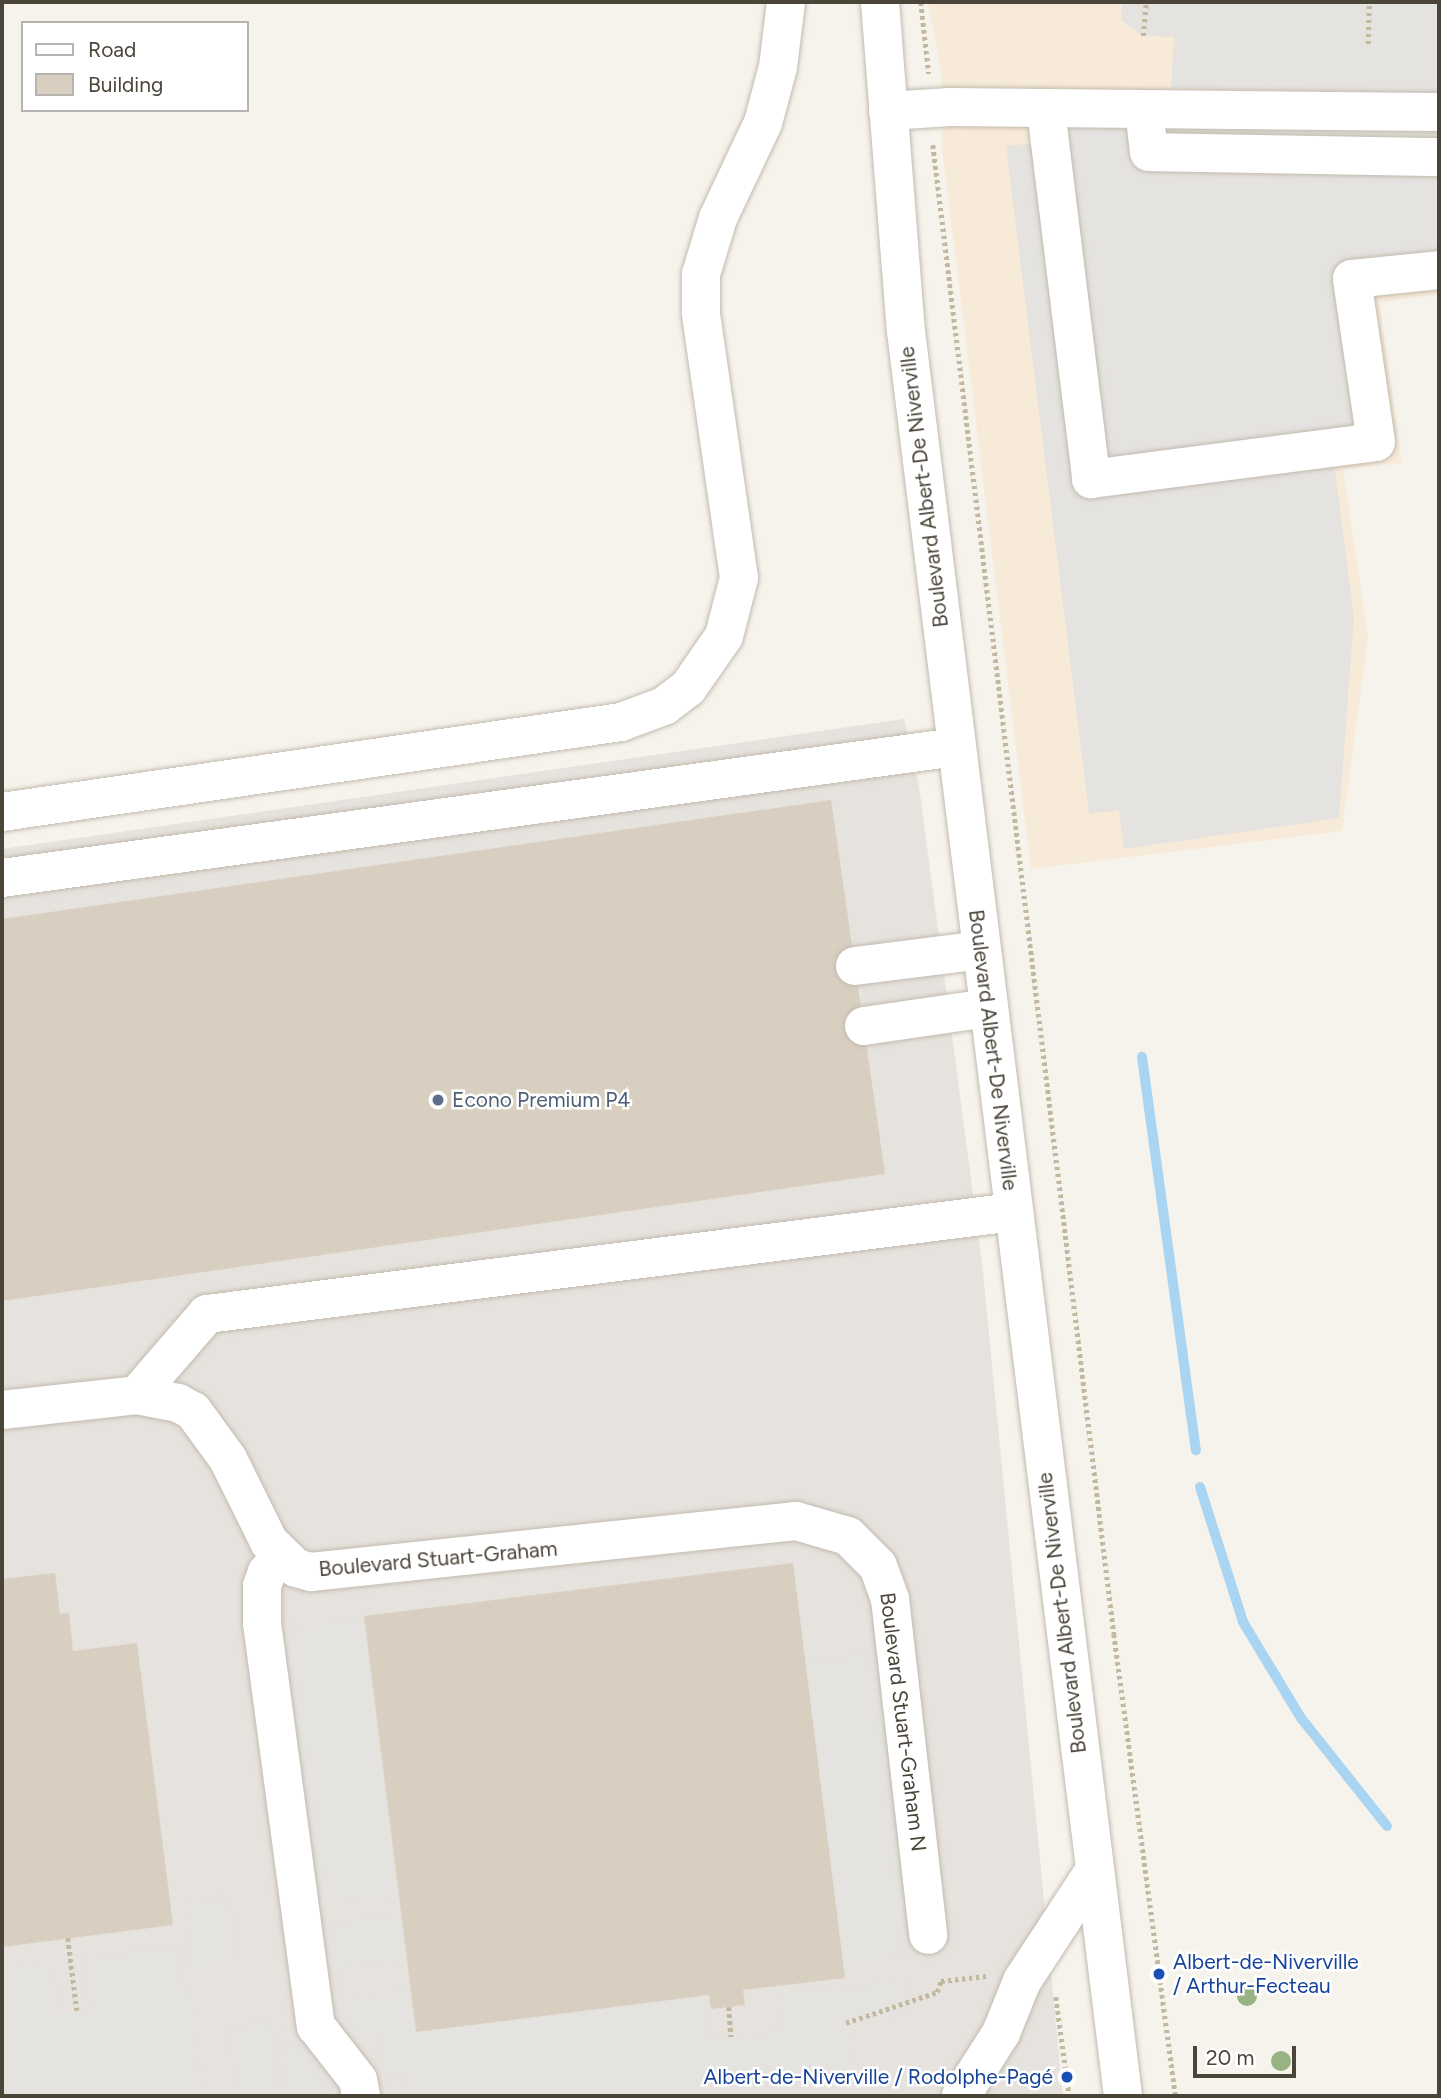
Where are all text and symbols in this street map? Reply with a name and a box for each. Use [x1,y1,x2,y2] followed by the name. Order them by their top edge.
[21,21,248,112] legend
[88,37,136,62] text: Road
[88,72,163,97] text: Building
[894,345,954,629] street label: Boulevard Albert-De Niverville
[963,908,1023,1192] street label: Boulevard Albert-De Niverville
[452,1087,630,1113] place label: Econo Premium P4
[430,1092,446,1108] marker: Econo Premium P4
[1032,1471,1092,1755] street label: Boulevard Albert-De Niverville
[318,1536,558,1582] street label: Boulevard Stuart-Graham
[875,1591,931,1853] street label: Boulevard Stuart-Graham N
[1173,1949,1359,1999] place label: Albert-de-Niverville / Arthur-Fecteau
[1151,1966,1167,1982] marker: Albert-de-Niverville / Arthur-Fecteau
[1196,2032,1299,2076] scale bar
[1206,2045,1254,2070] text: 20 m
[703,2064,1053,2090] place label: Albert-de-Niverville / Rodolphe-Pagé
[1059,2069,1075,2085] marker: Albert-de-Niverville / Rodolphe-Pagé

